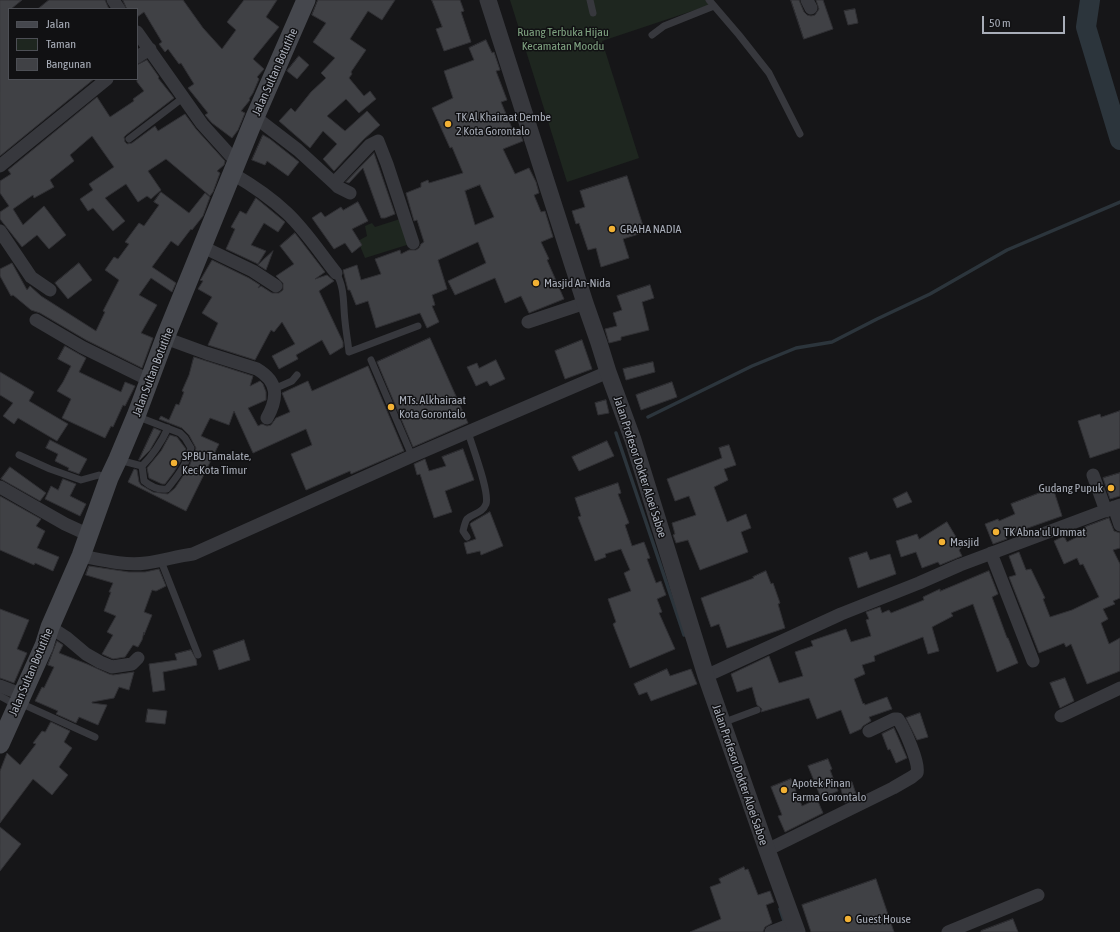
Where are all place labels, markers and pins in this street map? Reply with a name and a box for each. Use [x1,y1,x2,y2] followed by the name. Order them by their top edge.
[456,110,551,138] place label: TK Al Khairaat Dembe 2 Kota Gorontalo
[443,119,453,129] marker: TK Al Khairaat Dembe 2 Kota Gorontalo
[620,222,681,236] place label: GRAHA NADIA
[607,224,617,234] marker: GRAHA NADIA
[544,276,611,290] place label: Masjid An-Nida
[531,278,541,288] marker: Masjid An-Nida
[399,393,466,421] place label: MTs. Alkhairaat Kota Gorontalo
[386,402,396,412] marker: MTs. Alkhairaat Kota Gorontalo
[182,449,251,477] place label: SPBU Tamalate, Kec Kota Timur
[169,458,179,468] marker: SPBU Tamalate, Kec Kota Timur
[1039,481,1103,495] place label: Gudang Pupuk
[1106,483,1116,493] marker: Gudang Pupuk
[1004,525,1086,539] place label: TK Abna'ul Ummat
[991,527,1001,537] marker: TK Abna'ul Ummat
[950,535,979,549] place label: Masjid
[937,537,947,547] marker: Masjid
[792,776,866,804] place label: Apotek Pinan Farma Gorontalo
[779,785,789,795] marker: Apotek Pinan Farma Gorontalo
[856,912,911,926] place label: Guest House
[843,914,853,924] marker: Guest House

